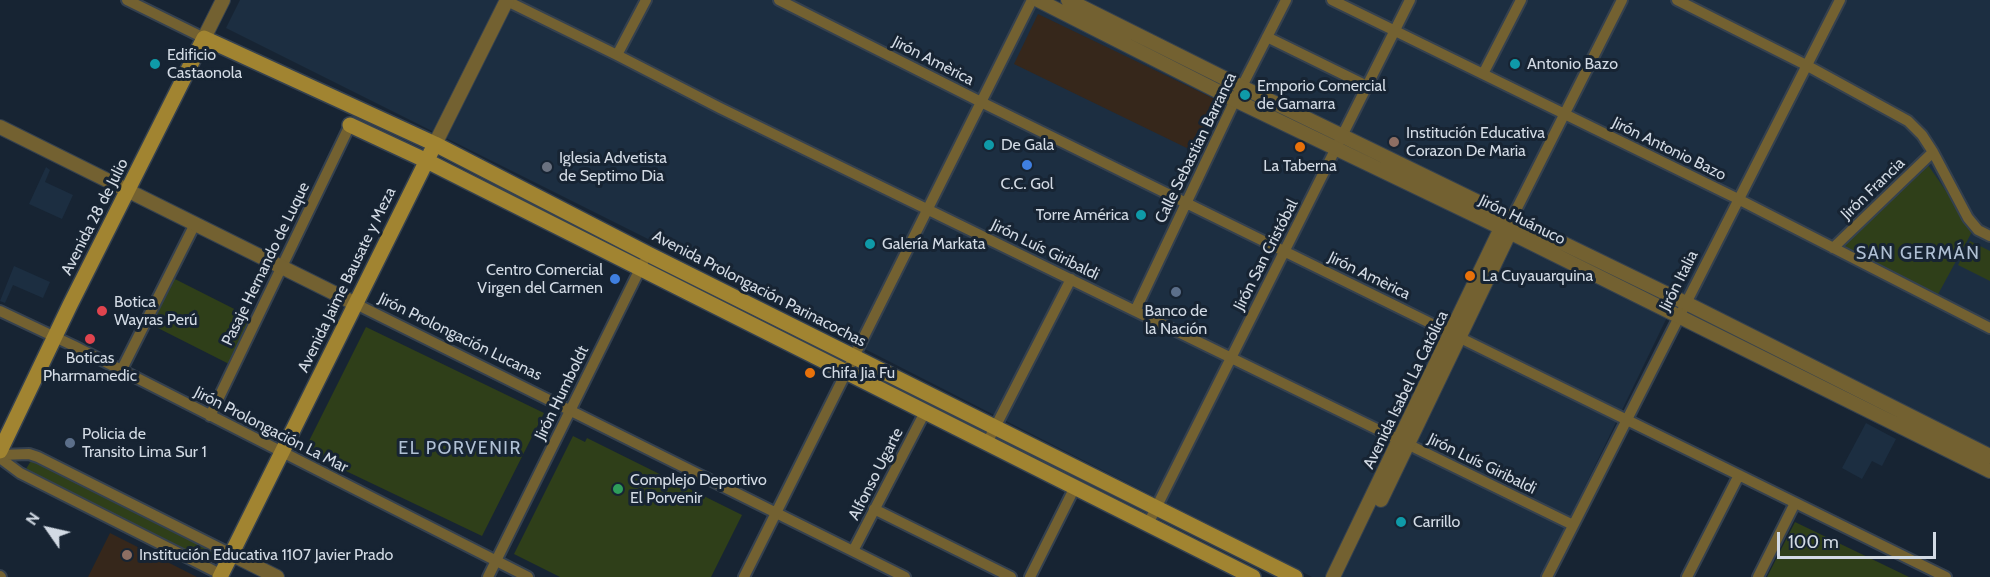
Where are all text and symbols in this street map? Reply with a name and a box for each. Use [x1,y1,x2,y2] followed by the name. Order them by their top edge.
[889,32,977,90] street label: Jirón Amèrica
[167,45,242,83] place label: Edificio Castaonola
[1527,54,1618,74] place label: Antonio Bazo
[148,57,162,71] marker: Edificio Castaonola
[1508,57,1522,71] marker: Antonio Bazo
[1151,69,1241,227] street label: Calle Sebastian Barranca
[1257,76,1386,114] place label: Emporio Comercial de Gamarra
[1238,88,1252,102] marker: Emporio Comercial de Gamarra
[1609,113,1729,185] street label: Jirón Antonio Bazo
[1406,123,1545,161] place label: Institución Educativa Corazon De Maria
[1001,135,1054,155] place label: De Gala
[1387,135,1401,149] marker: Institución Educativa Corazon De Maria
[982,138,996,152] marker: De Gala
[1293,140,1307,154] marker: La Taberna
[559,148,667,186] place label: Iglesia Advetista de Septimo Dia
[1837,154,1909,224] street label: Jirón Francia
[57,155,133,279] street label: Avenida 28 de Julio
[1263,156,1337,176] place label: La Taberna
[1020,158,1034,172] marker: C.C. Gol
[540,160,554,174] marker: Iglesia Advetista de Septimo Dia
[1001,174,1053,194] place label: C.C. Gol
[218,179,314,349] street label: Pasaje Hernando de Luque
[294,184,400,376] street label: Avenida Jaime Bausate y Meza
[1476,191,1568,249] street label: Jirón Huánuco
[1230,196,1302,314] street label: Jirón San Cristóbal
[1036,205,1129,225] place label: Torre América
[1134,208,1148,222] marker: Torre América
[988,215,1102,285] street label: Jirón Luís Giribaldi
[649,227,869,351] street label: Avenida Prolongación Parinacochas
[882,234,985,254] place label: Galería Markata
[863,237,877,251] marker: Galería Markata
[1856,243,1980,265] district label: SAN GERMÁN
[1325,248,1413,304] street label: Jirón Amèrica
[1656,248,1702,314] street label: Jirón Italia
[477,260,603,298] place label: Centro Comercial Virgen del Carmen
[1482,266,1593,286] place label: La Cuyauarquina
[1463,269,1477,283] marker: La Cuyauarquina
[608,272,622,286] marker: Centro Comercial Virgen del Carmen
[1169,285,1183,299] marker: Banco de la Nación
[375,289,545,385] street label: Jirón Prolongación Lucanas
[114,292,197,330] place label: Botica Wayras Perú
[1145,301,1207,339] place label: Banco de la Nación
[95,304,109,318] marker: Botica Wayras Perú
[1359,308,1453,472] street label: Avenida Isabel La Católica
[83,332,97,346] marker: Boticas Pharmamedic
[531,343,593,443] street label: Jirón Humboldt
[43,348,137,386] place label: Boticas Pharmamedic
[822,363,895,383] place label: Chifa Jia Fu
[803,366,817,380] marker: Chifa Jia Fu
[191,383,351,477] street label: Jirón Prolongación La Mar
[82,424,207,462] place label: Policia de Transito Lima Sur 1
[845,425,907,523] street label: Alfonso Ugarte
[1425,429,1539,499] street label: Jirón Luís Giribaldi
[63,436,77,450] marker: Policia de Transito Lima Sur 1
[398,438,522,460] district label: EL PORVENIR
[630,470,767,508] place label: Complejo Deportivo El Porvenir
[611,482,625,496] marker: Complejo Deportivo El Porvenir
[18,499,78,559] north arrow
[22,509,44,529] text: N
[1413,512,1460,532] place label: Carrillo
[1394,515,1408,529] marker: Carrillo
[1780,520,1939,558] scale bar
[1788,531,1839,553] text: 100 m
[139,545,393,565] place label: Institución Educativa 1107 Javier Prado
[120,548,134,562] marker: Institución Educativa 1107 Javier Prado

